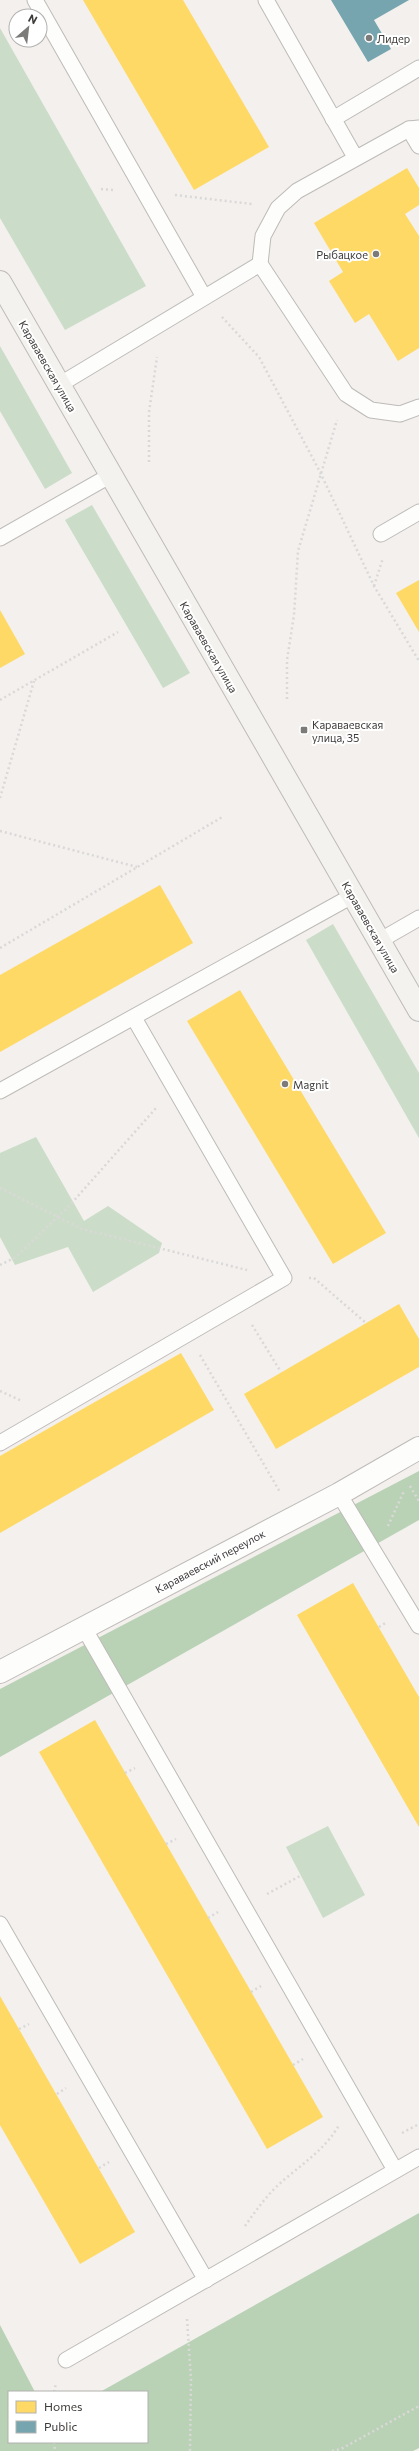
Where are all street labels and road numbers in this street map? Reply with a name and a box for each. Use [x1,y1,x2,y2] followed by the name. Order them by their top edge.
[17,318,79,414] street label: Караваевская улица
[178,599,240,695] street label: Караваевская улица
[340,879,402,975] street label: Караваевская улица
[153,1526,267,1596] street label: Караваевский переулок

